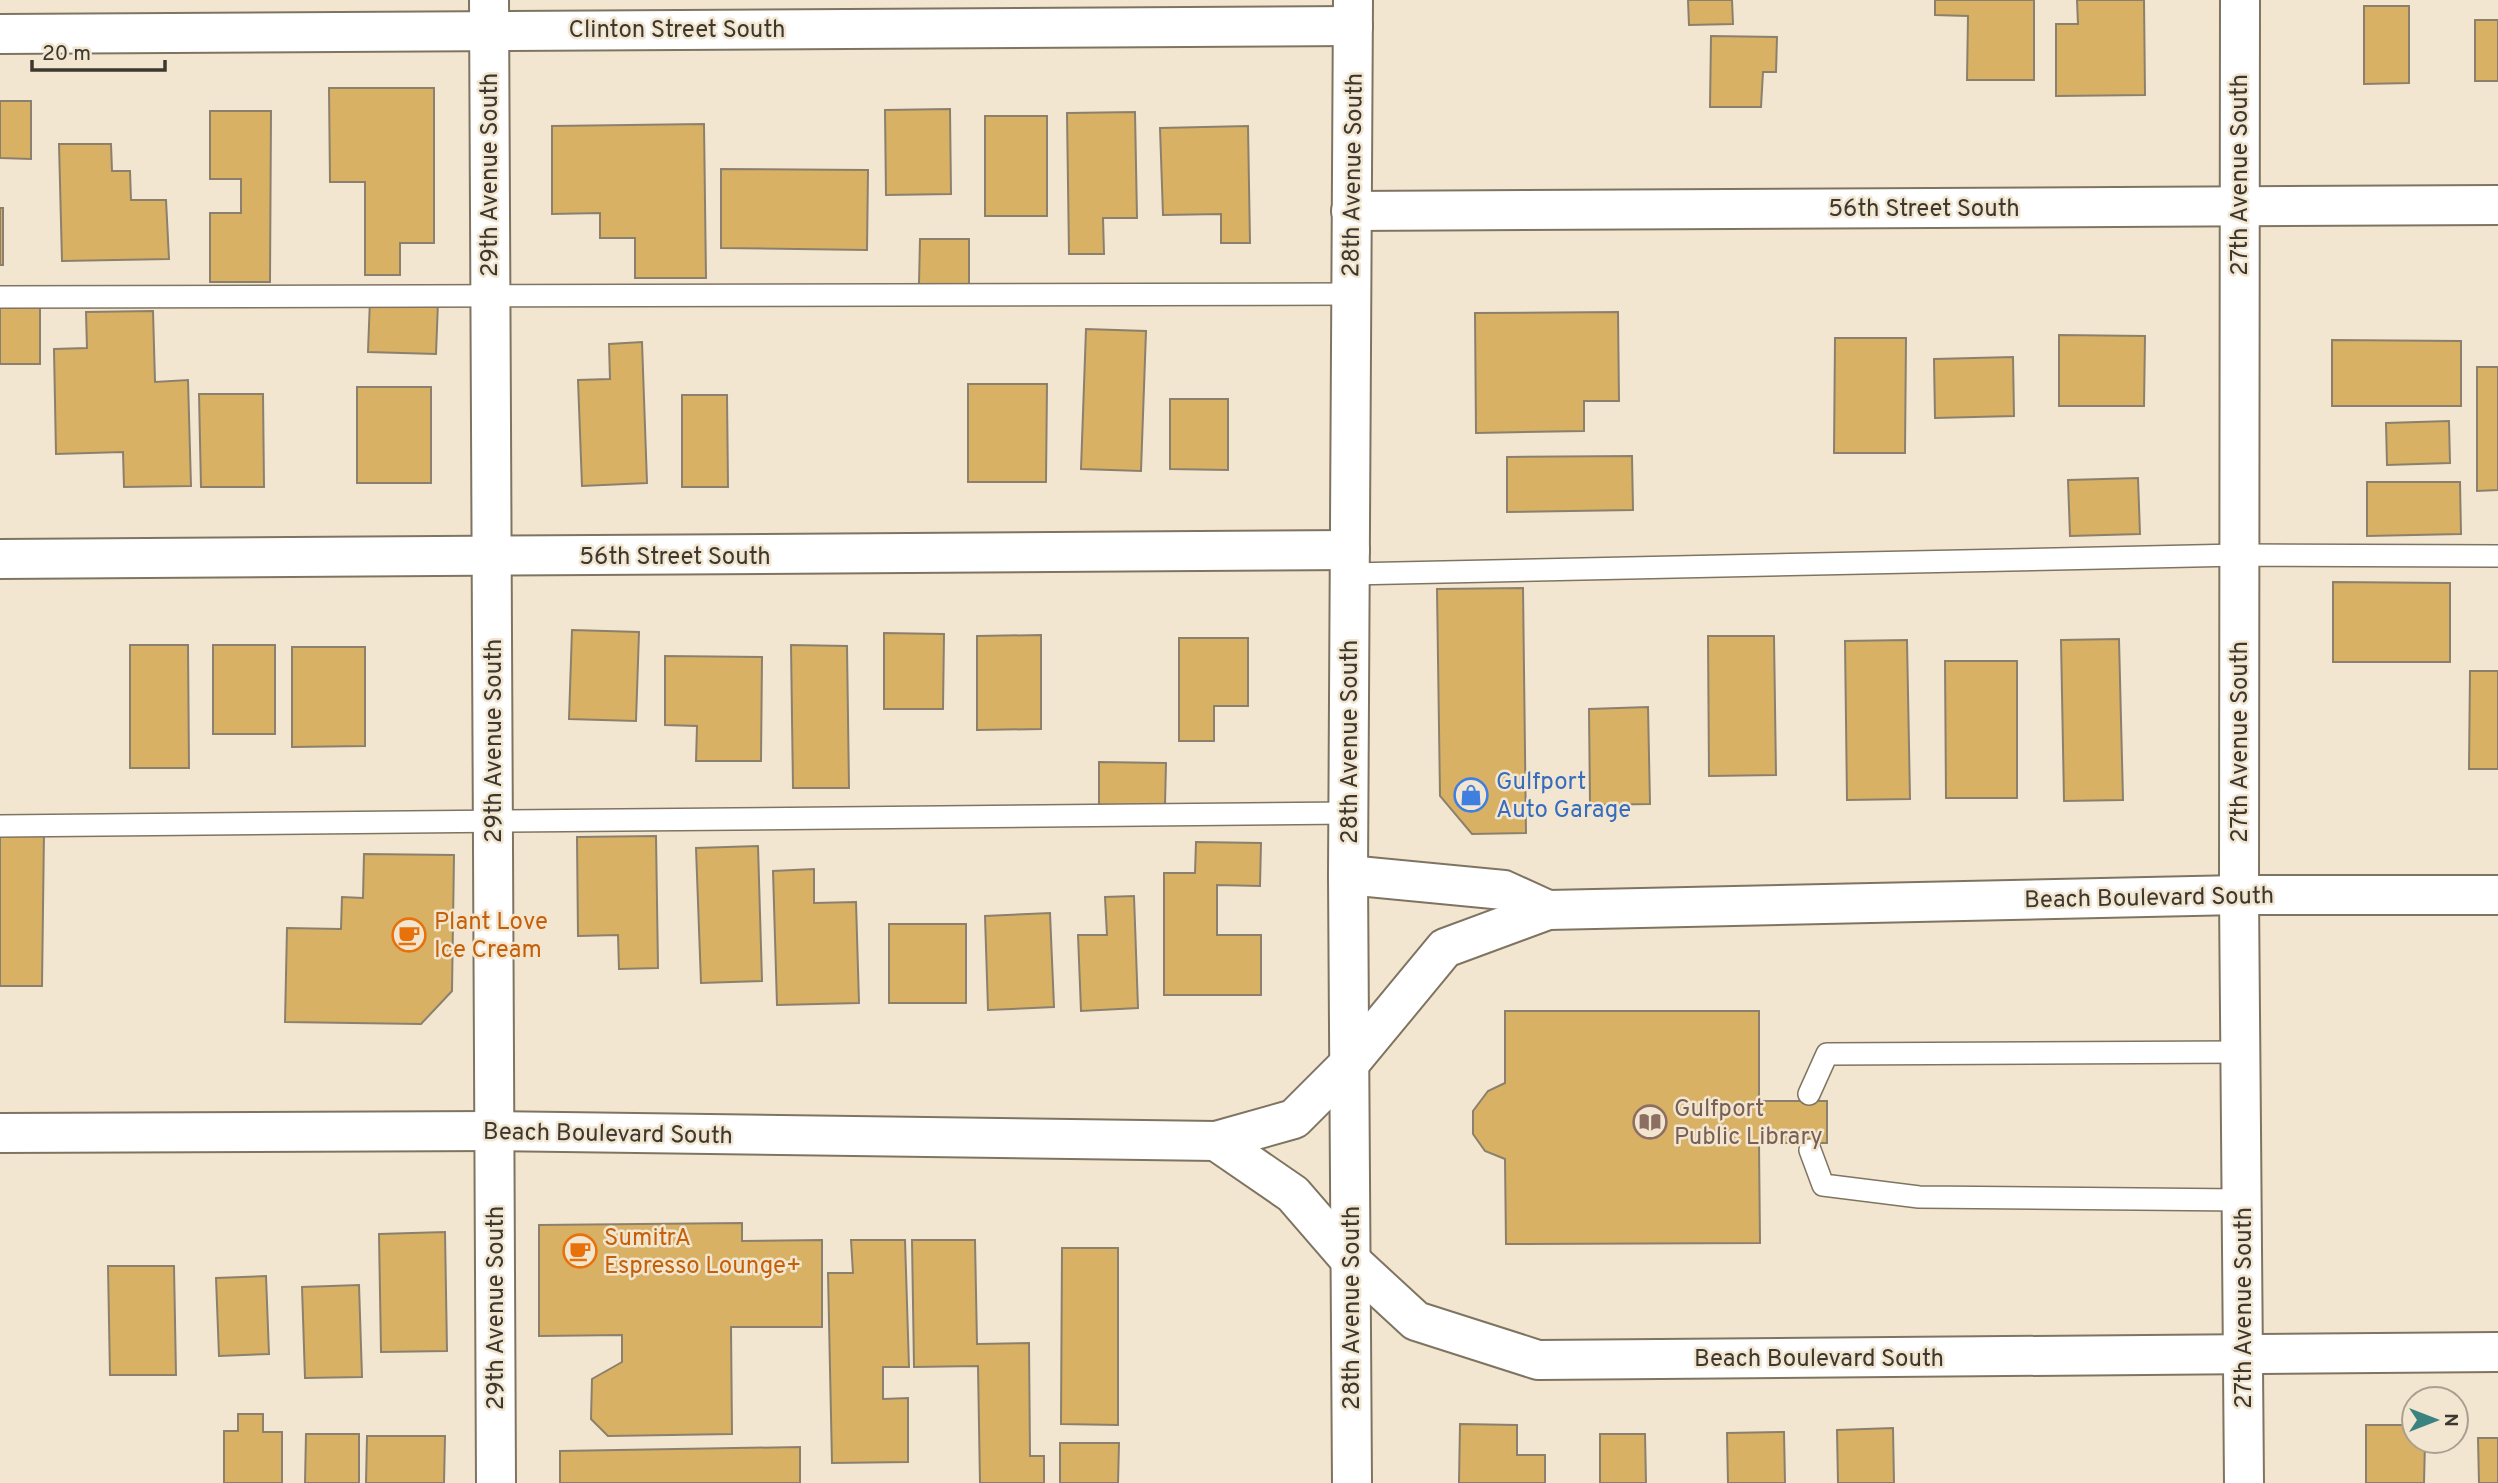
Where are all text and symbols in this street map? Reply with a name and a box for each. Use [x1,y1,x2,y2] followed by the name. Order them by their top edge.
[569,16,786,46] street label: Clinton Street South
[32,28,164,72] scale bar
[42,41,91,68] text: 20 m
[476,73,506,277] street label: 29th Avenue South
[1337,73,1371,278] street label: 28th Avenue South
[2226,74,2256,276] street label: 27th Avenue South
[1828,195,2020,225] street label: 56th Street South
[579,543,771,573] street label: 56th Street South
[480,639,510,843] street label: 29th Avenue South
[1336,640,1366,844] street label: 28th Avenue South
[2226,641,2256,843] street label: 27th Avenue South
[1496,768,1631,826] place label: Gulfport Auto Garage
[1452,776,1490,814] shop icon: Gulfport Auto Garage
[2024,882,2274,916] street label: Beach Boulevard South
[434,908,548,966] place label: Plant Love Ice Cream
[390,916,428,954] cafe icon: Plant Love Ice Cream
[1674,1095,1823,1153] place label: Gulfport Public Library
[1631,1103,1669,1141] library icon: Gulfport Public Library
[483,1118,733,1152] street label: Beach Boulevard South
[482,1206,512,1410] street label: 29th Avenue South
[1338,1206,1368,1410] street label: 28th Avenue South
[2230,1207,2260,1409] street label: 27th Avenue South
[604,1224,802,1282] place label: SumitrA Espresso Lounge+
[561,1232,599,1270] cafe icon: SumitrA Espresso Lounge+
[1694,1345,1944,1375] street label: Beach Boulevard South
[2400,1385,2470,1455] north arrow
[2438,1413,2462,1427] text: N

